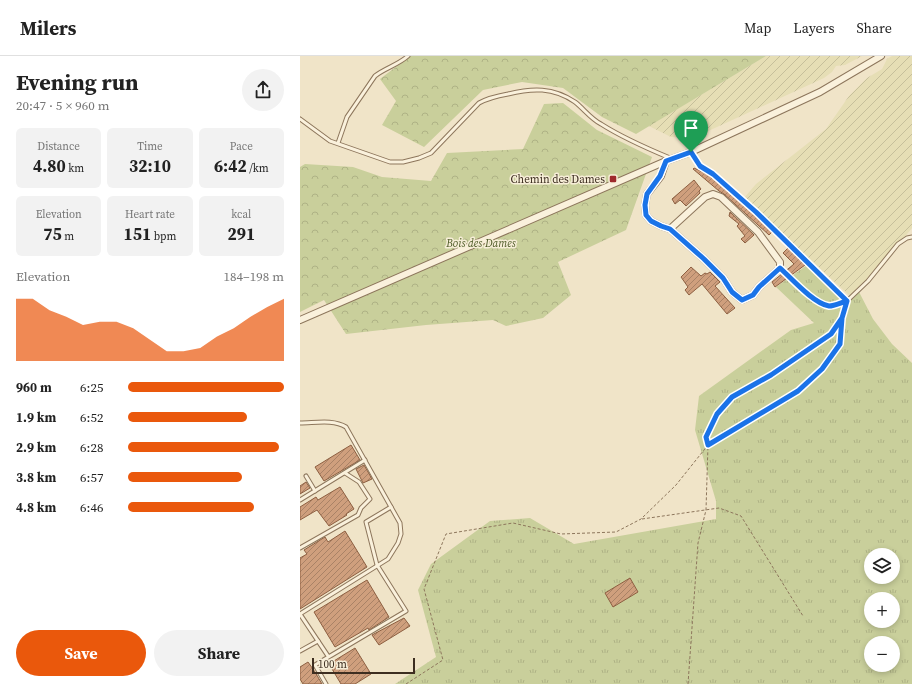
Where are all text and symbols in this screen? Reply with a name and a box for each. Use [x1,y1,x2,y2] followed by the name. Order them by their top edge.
[20,15,76,41] text: Milers
[744,18,771,38] text: Map
[793,18,835,38] text: Layers
[857,18,892,38] text: Share
[16,67,139,97] text: Evening run
[242,69,284,111] button: share
[16,97,110,114] text: 20:47 · 5 × 960 m
[674,111,708,152] pin
[680,117,702,139] icon: arrive
[37,139,80,154] text: Distance
[137,139,163,154] text: Time
[230,139,253,154] text: Pace
[33,154,66,178] text: 4.80
[129,154,171,178] text: 32:10
[214,154,247,178] text: 6:42
[66,161,84,176] text: km
[247,161,269,176] text: /km
[511,172,605,187] place label: Chemin des Dames
[608,174,618,184] marker: Chemin des Dames
[36,207,82,222] text: Elevation
[125,207,175,222] text: Heart rate
[231,207,251,222] text: kcal
[43,222,62,246] text: 75
[124,222,151,246] text: 151
[228,222,255,246] text: 291
[62,229,74,244] text: m
[151,229,176,244] text: bpm
[445,236,516,251] park label: Bois des Dames
[16,268,70,285] text: Elevation
[224,268,284,285] text: 184–198 m
[16,379,52,396] text: 960 m
[80,379,103,396] text: 6:25
[16,409,56,426] text: 1.9 km
[80,409,103,426] text: 6:52
[16,439,56,456] text: 2.9 km
[80,439,103,456] text: 6:28
[16,469,56,486] text: 3.8 km
[80,469,103,486] text: 6:57
[16,499,56,516] text: 4.8 km
[80,499,103,516] text: 6:46
[864,548,900,672] map controls
[864,548,900,584] button: layers
[864,592,900,628] button: +
[16,630,146,676] button: Save
[154,630,284,676] button: Share
[864,636,900,672] button: −
[312,656,415,675] scale bar
[318,657,347,672] text: 100 m

